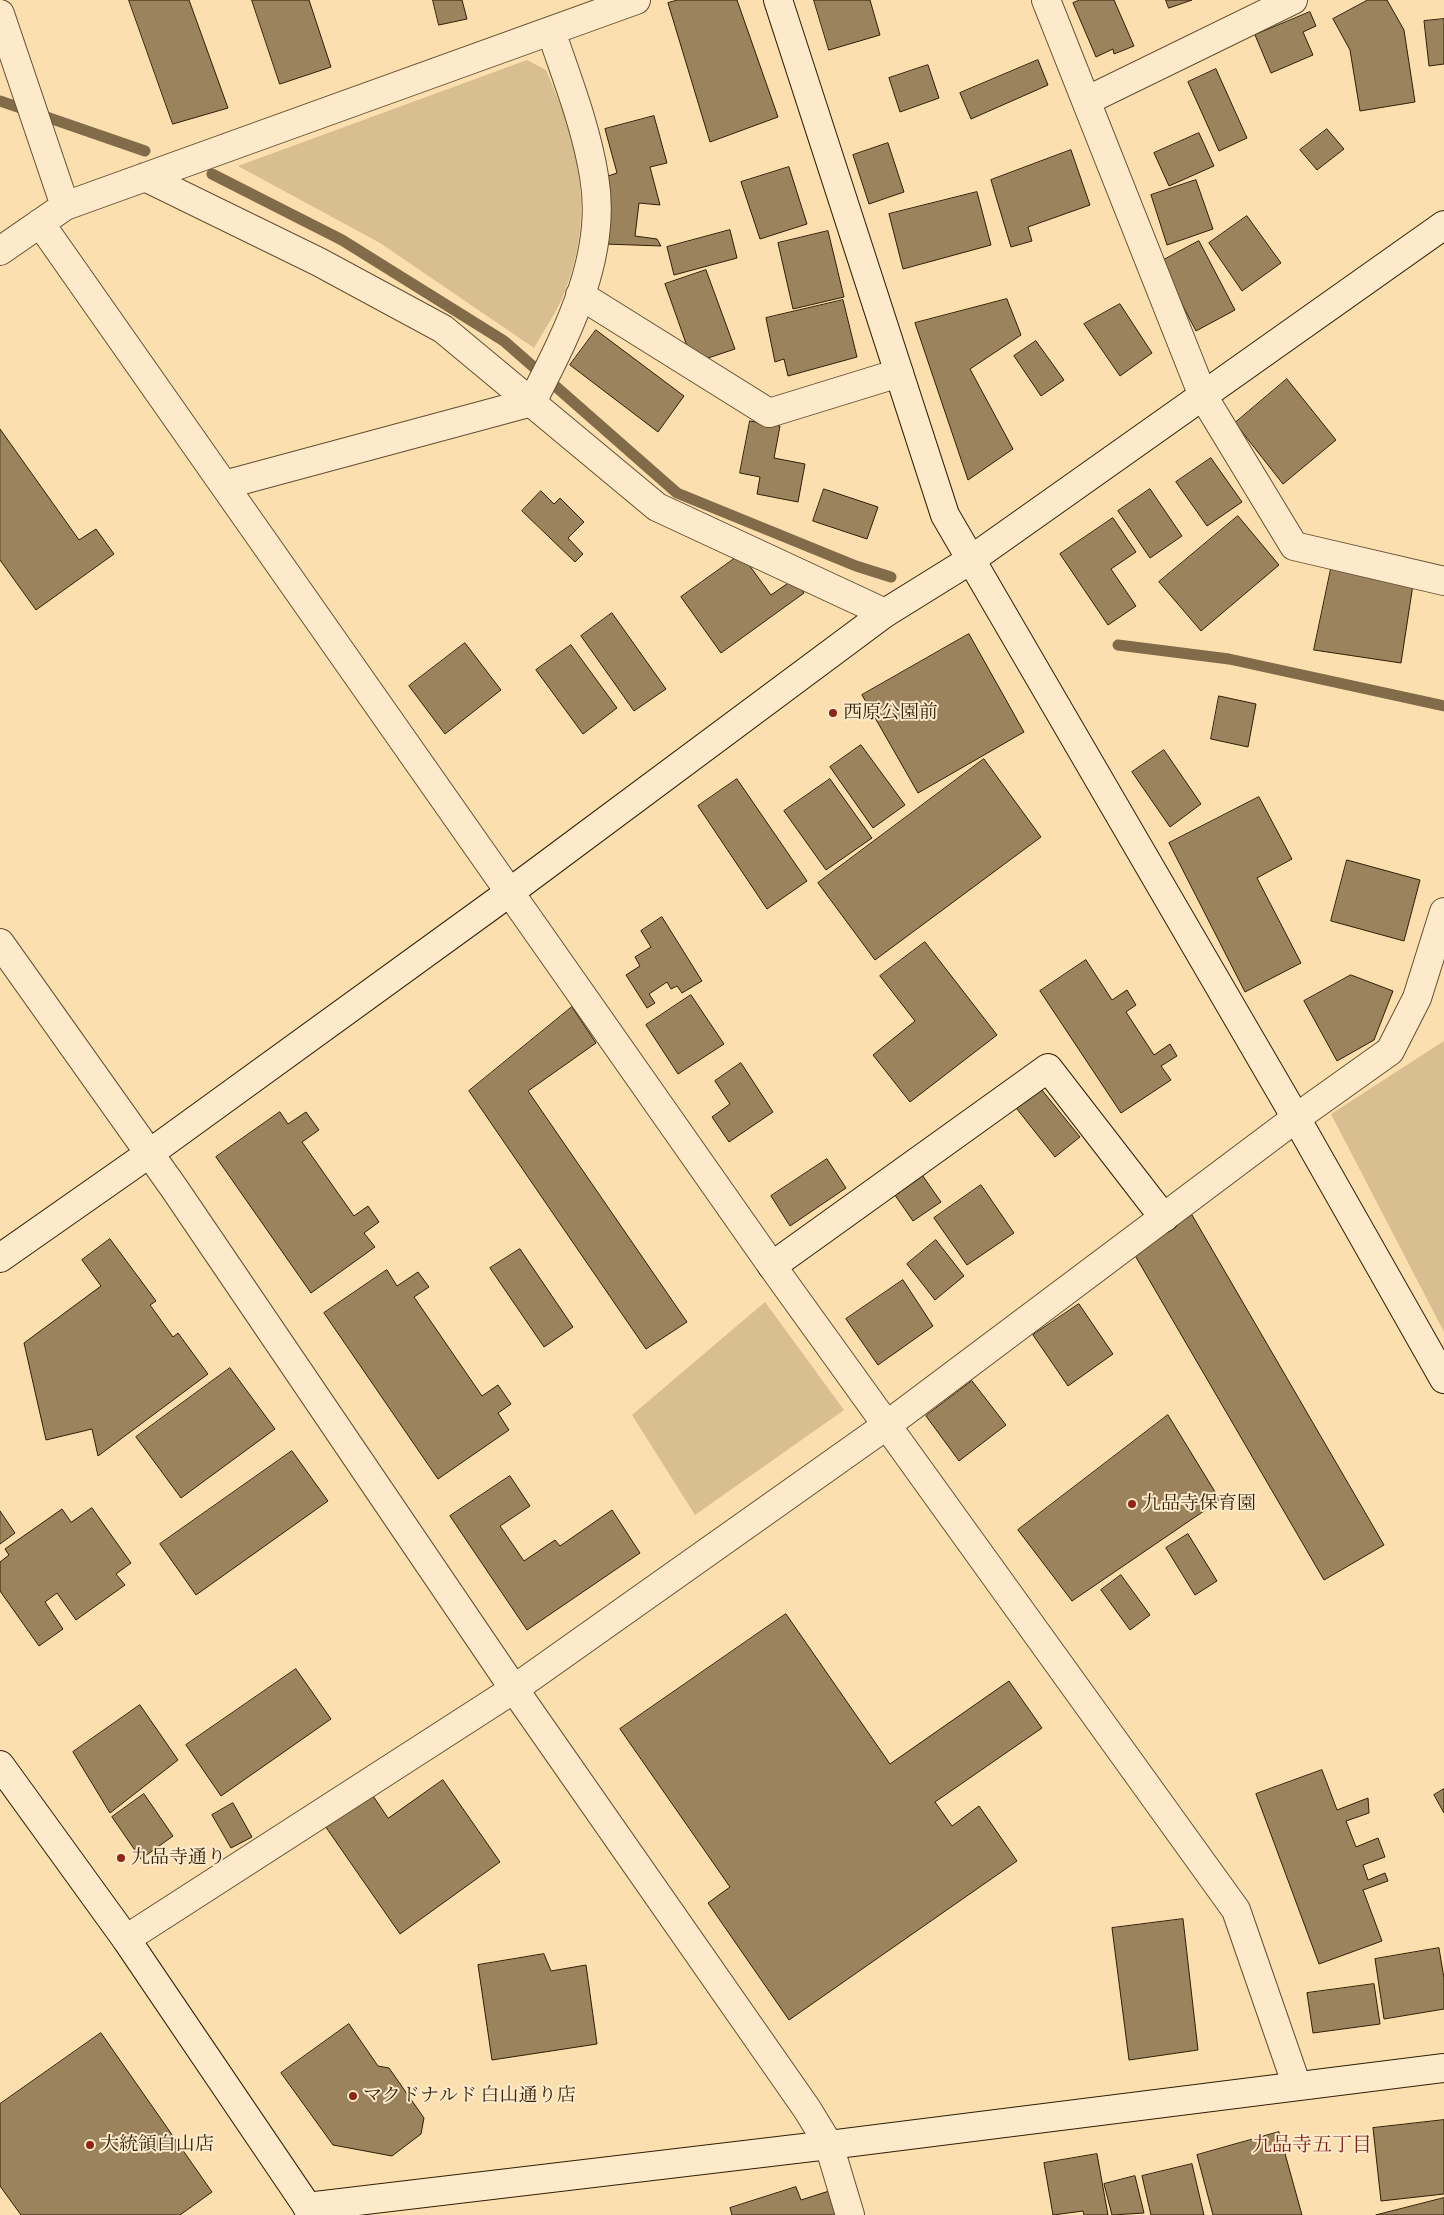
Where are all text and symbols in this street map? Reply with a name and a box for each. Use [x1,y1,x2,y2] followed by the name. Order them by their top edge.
[843,702,938,724] place label: 西原公園前
[827,707,839,719] marker: 西原公園前
[1142,1493,1256,1515] place label: 九品寺保育園
[1126,1498,1138,1510] marker: 九品寺保育園
[131,1847,226,1869] place label: 九品寺通り
[115,1852,127,1864] marker: 九品寺通り
[363,2085,576,2107] place label: マクドナルド 白山通り店
[347,2090,359,2102] marker: マクドナルド 白山通り店
[100,2134,214,2156] place label: 大統領白山店
[1252,2134,1372,2158] district label: 九品寺五丁目
[84,2139,96,2151] marker: 大統領白山店

